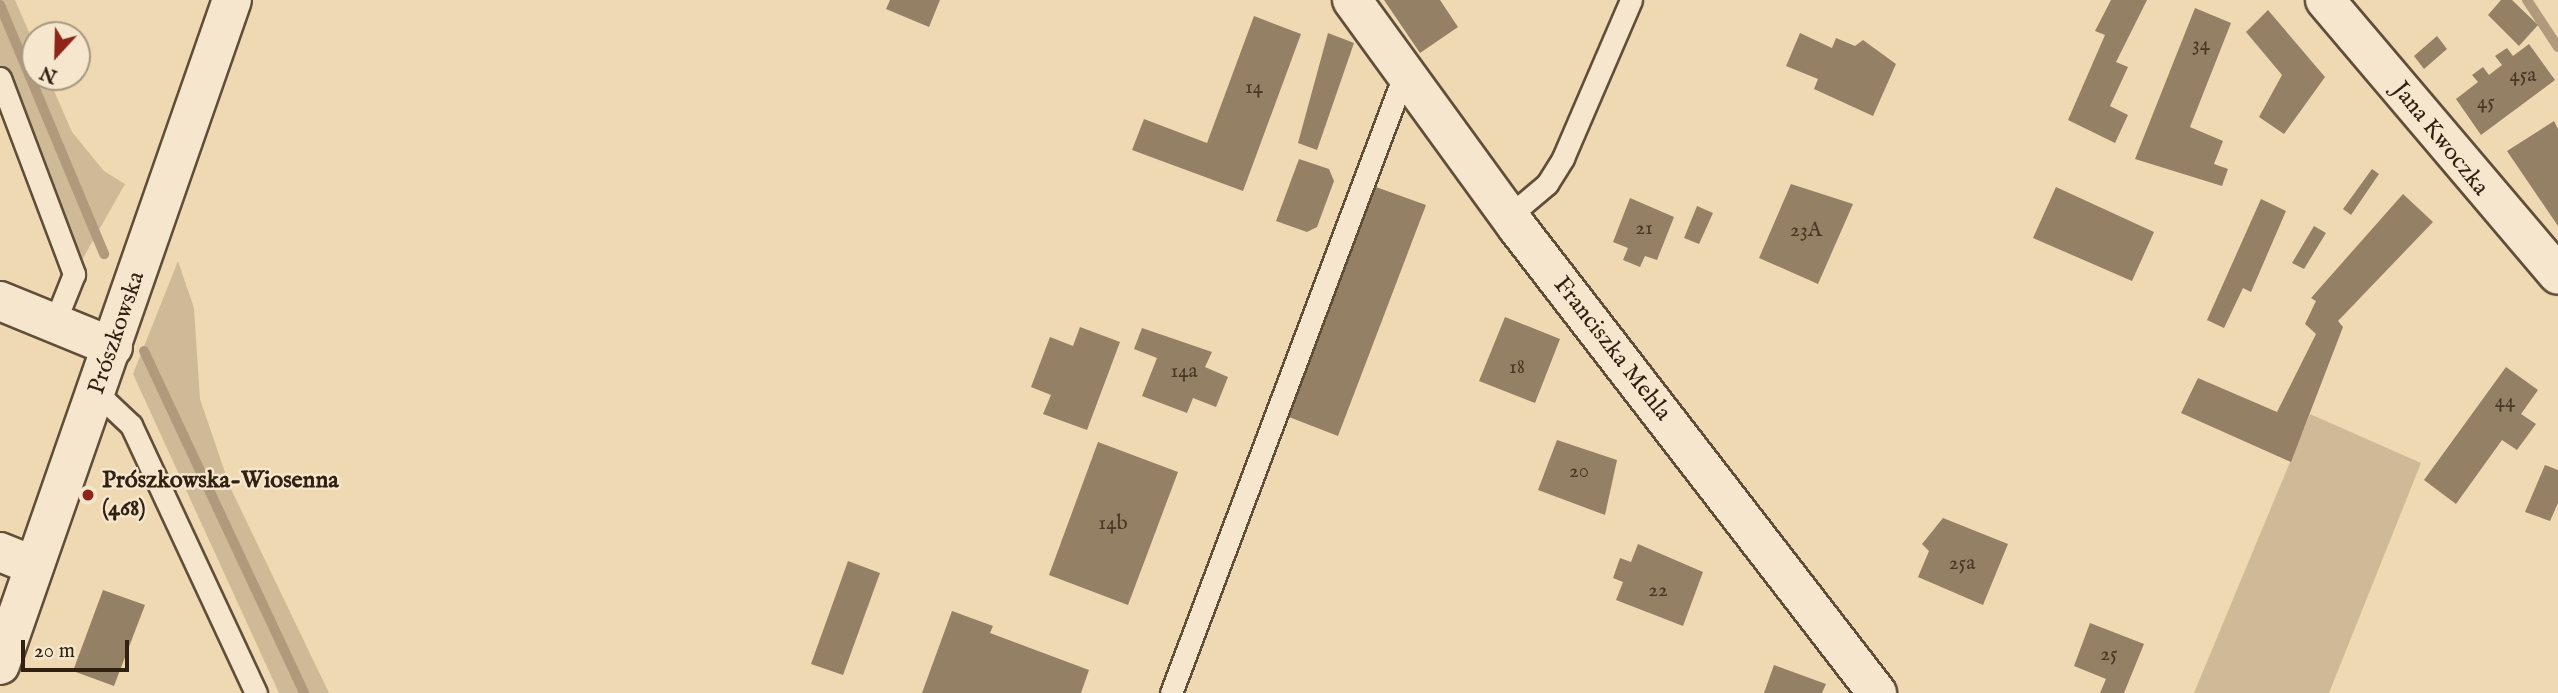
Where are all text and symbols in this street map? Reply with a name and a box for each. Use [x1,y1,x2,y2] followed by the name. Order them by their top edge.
[21,21,91,91] north arrow
[2192,32,2210,58] house number: 34
[37,59,61,88] text: N
[2510,63,2536,89] house number: 45a
[1245,75,1263,101] house number: 14
[2385,76,2495,202] street label: Jana Kwoczka
[2477,90,2495,116] house number: 45
[1635,216,1653,242] house number: 21
[1790,218,1822,244] house number: 23A
[83,268,151,398] street label: Prószkowska
[1547,271,1677,427] street label: Franciszka Mehla
[1509,355,1525,381] house number: 18
[1170,359,1198,385] house number: 14a
[2495,389,2515,415] house number: 44
[1569,459,1589,485] house number: 20
[102,467,339,523] place label: Prószkowska-Wiosenna (468)
[80,487,96,503] marker: Prószkowska-Wiosenna (468)
[1098,511,1128,537] house number: 14b
[1949,551,1975,577] house number: 25a
[1648,578,1668,604] house number: 22
[24,626,133,670] scale bar
[34,638,75,665] text: 20 m
[2100,642,2118,668] house number: 25

